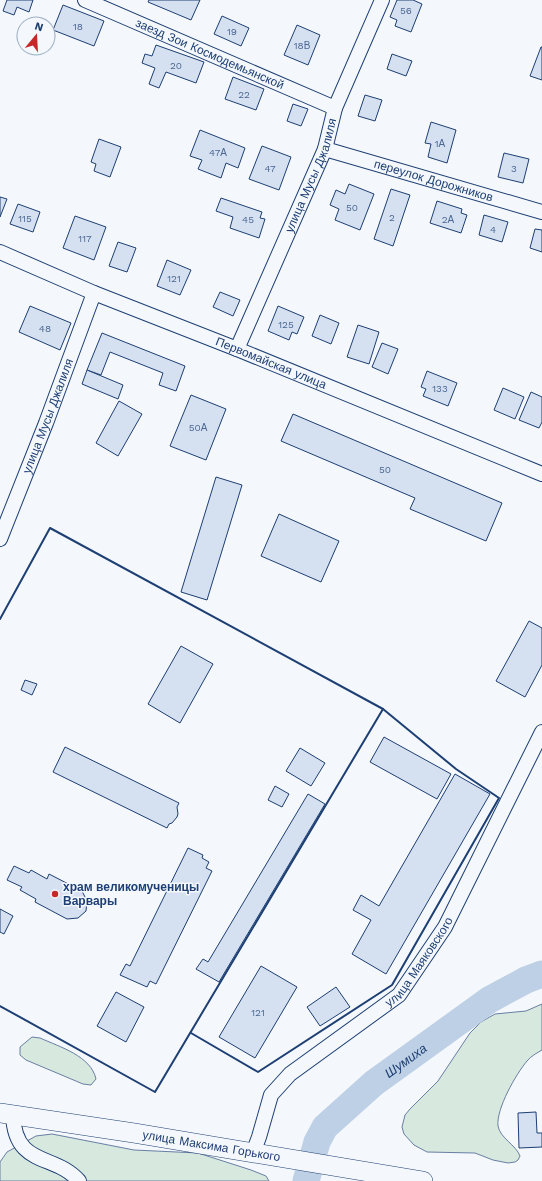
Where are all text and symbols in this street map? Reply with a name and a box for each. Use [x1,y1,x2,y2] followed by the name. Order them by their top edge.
[400,5,412,16] house number: 56
[16,16,56,56] north arrow
[134,16,286,92] street label: заезд Зои Космодемьянской
[33,20,45,34] text: N
[73,21,83,32] house number: 18
[227,26,237,37] house number: 19
[294,40,311,51] house number: 18В
[170,60,182,71] house number: 20
[238,89,250,100] house number: 22
[282,117,339,235] street label: улица Мусы Джалиля
[435,138,446,149] house number: 1А
[209,147,227,158] house number: 47А
[372,157,495,204] street label: переулок Дорожников
[264,163,276,174] house number: 47
[511,163,517,174] house number: 3
[346,202,358,213] house number: 50
[389,212,395,223] house number: 2
[18,213,32,224] house number: 115
[242,214,254,225] house number: 45
[442,214,455,225] house number: 2А
[490,224,496,235] house number: 4
[78,233,92,244] house number: 117
[167,273,181,284] house number: 121
[278,319,294,330] house number: 125
[39,323,51,334] house number: 48
[214,334,329,392] street label: Первомайская улица
[20,357,76,476] street label: улица Мусы Джалиля
[432,383,448,394] house number: 133
[189,422,208,433] house number: 50А
[379,464,391,475] house number: 50
[63,880,199,908] place label: храм великомученицы Варвары
[50,889,60,899] marker: храм великомученицы Варвары
[382,915,456,1010] street label: улица Маяковского
[251,1007,265,1018] house number: 121
[382,1041,430,1081] water label: Шумиха
[142,1128,282,1164] street label: улица Максима Горького

